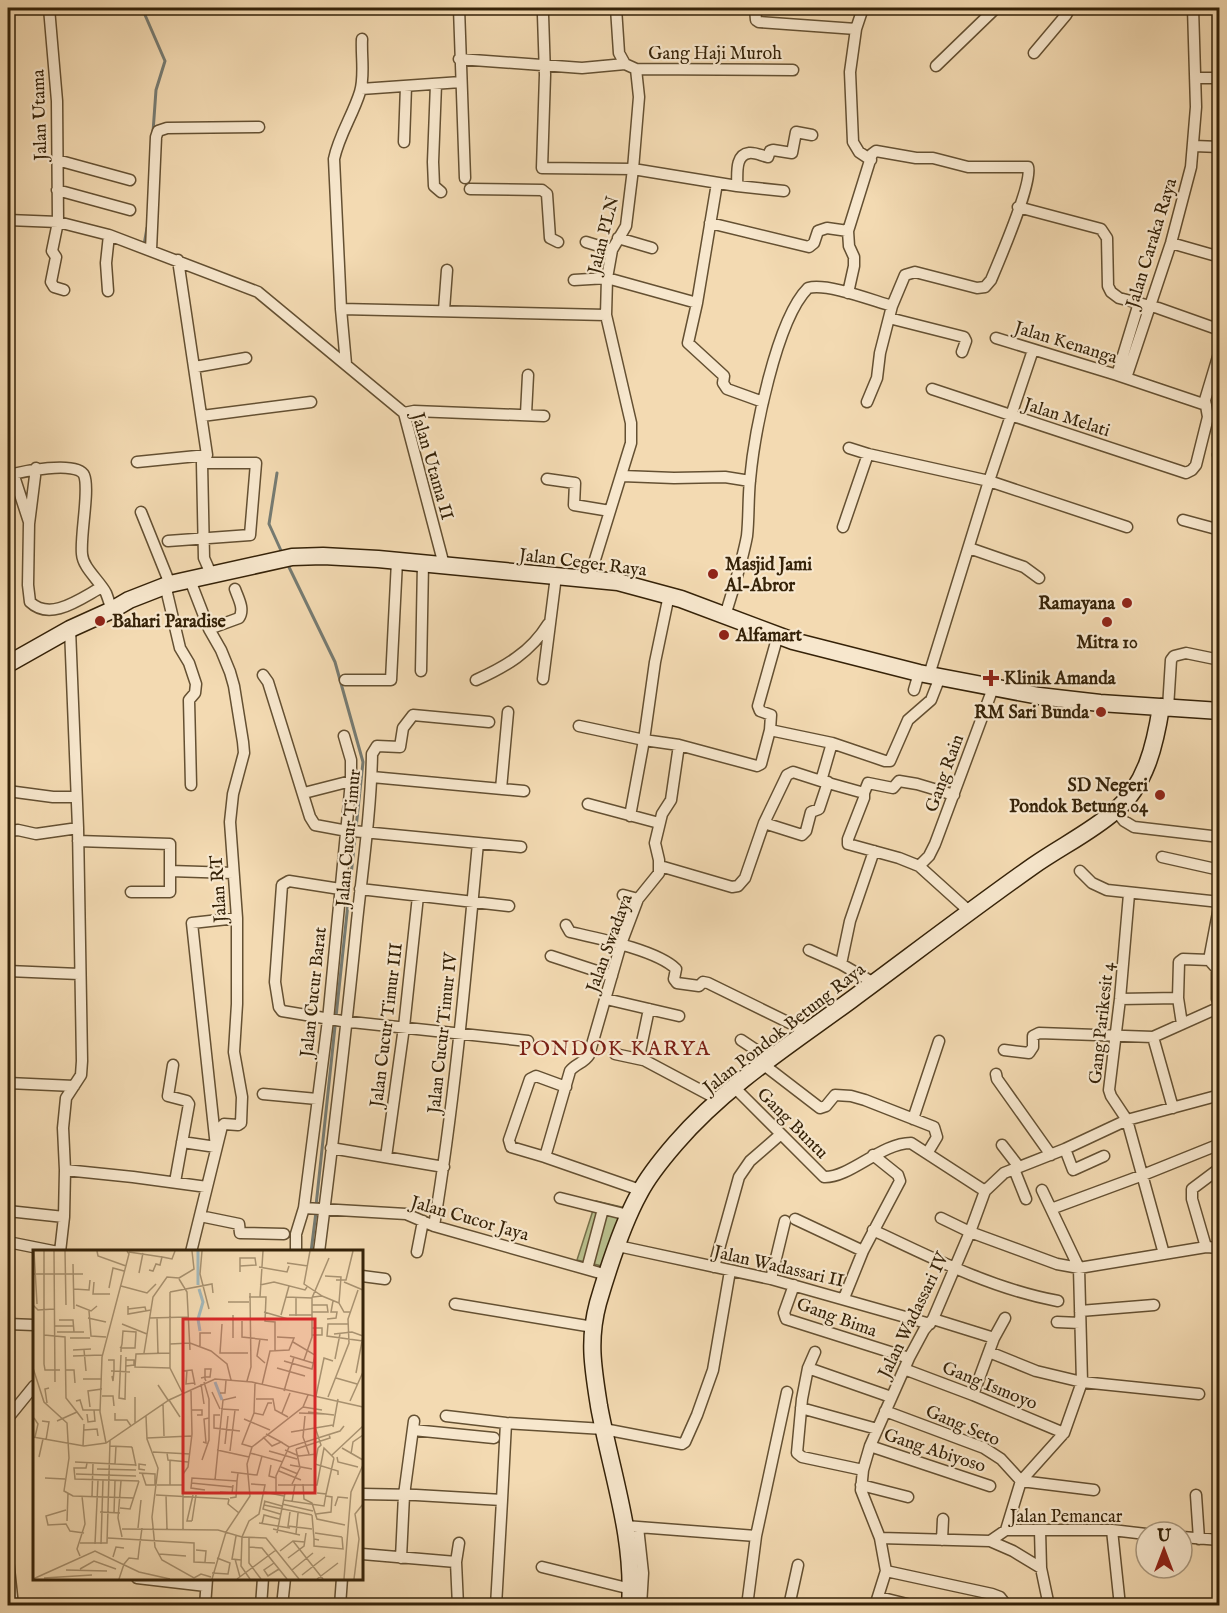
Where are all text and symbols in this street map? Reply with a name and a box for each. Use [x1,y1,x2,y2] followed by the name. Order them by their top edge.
[648,43,782,66] street label: Gang Haji Muroh
[27,69,54,163] street label: Jalan Utama
[1121,175,1183,313] street label: Jalan Caraka Raya
[583,194,625,279] street label: Jalan PLN
[1009,316,1120,370] street label: Jalan Kenanga
[1018,393,1113,443] street label: Jalan Melati
[405,408,458,523] street label: Jalan Utama II
[516,544,648,583] street label: Jalan Ceger Raya
[724,554,812,598] place label: Masjid Jami Al-Abror
[706,567,720,581] marker: Masjid Jami Al-Abror
[1038,593,1116,616] place label: Ramayana
[1120,596,1134,610] marker: Ramayana
[112,611,227,634] place label: Bahari Paradise
[93,614,107,628] marker: Bahari Paradise
[1100,615,1114,629] marker: Mitra 10
[735,625,803,648] place label: Alfamart
[717,628,731,642] marker: Alfamart
[1076,632,1138,655] place label: Mitra 10
[1004,668,1117,691] place label: Klinik Amanda
[982,669,1000,687] marker: Klinik Amanda
[974,702,1090,725] place label: RM Sari Bunda
[1094,705,1108,719] marker: RM Sari Bunda
[921,731,970,816] street label: Gang Rain
[332,768,367,910] street label: Jalan Cucur Timur
[1009,775,1149,819] place label: SD Negeri Pondok Betung 04
[1153,788,1167,802] marker: SD Negeri Pondok Betung 04
[206,855,233,925] street label: Jalan RT
[581,891,639,998] street label: Jalan Swadaya
[296,926,333,1060] street label: Jalan Cucur Barat
[366,941,409,1111] street label: Jalan Cucur Timur III
[423,950,464,1117] street label: Jalan Cucur Timur IV
[698,959,871,1101] street label: Jalan Pondok Betung Raya
[1085,961,1120,1085] street label: Gang Parikesit 4
[519,1036,711,1063] district label: PONDOK KARYA
[751,1084,832,1165] street label: Gang Buntu
[406,1191,532,1247] street label: Jalan Cucor Jaya
[709,1241,846,1294] street label: Jalan Wadassari II
[873,1248,955,1384] street label: Jalan Wadassari IV
[33,1250,363,1580] inset map
[793,1293,880,1344] street label: Gang Bima
[938,1357,1041,1416] street label: Gang Ismoyo
[922,1400,1003,1452] street label: Gang Seto
[881,1424,989,1479] street label: Gang Abiyoso
[1008,1506,1123,1529] street label: Jalan Pemancar
[1134,1520,1194,1580] north arrow
[1156,1527,1171,1547] text: U

